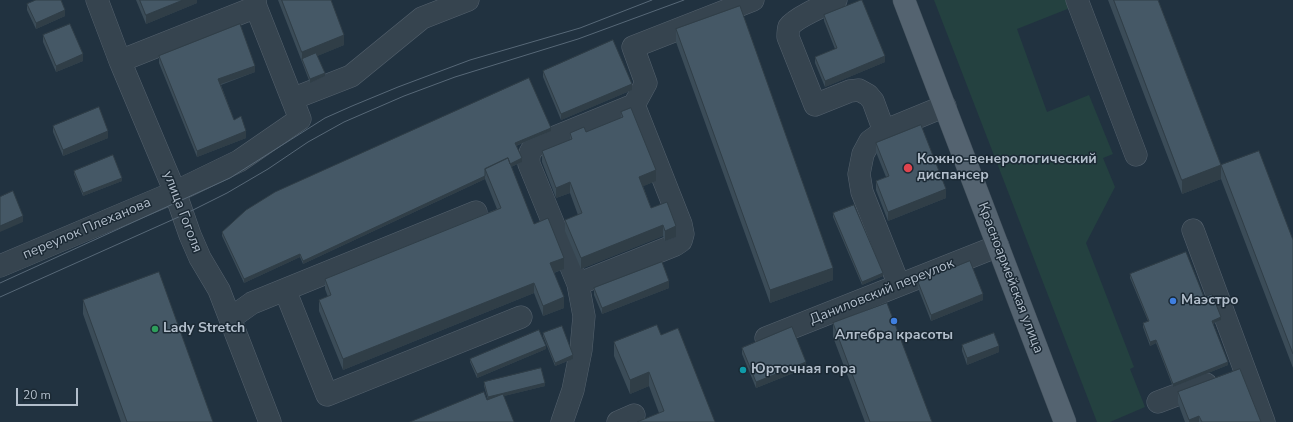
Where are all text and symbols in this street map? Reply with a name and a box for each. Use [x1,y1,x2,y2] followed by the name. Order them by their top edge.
[917,152,1097,184] place label: Кожно-венерологический диспансер
[902,162,914,174] marker: Кожно-венерологический диспансер
[159,169,205,255] street label: улица Гоголя
[20,194,154,264] street label: переулок Плеханова
[973,200,1047,356] street label: Красноармейская улица
[807,255,957,329] street label: Даниловский переулок
[1181,293,1238,309] place label: Маэстро
[1168,296,1178,306] marker: Маэстро
[889,316,899,326] marker: Алгебра красоты
[163,321,245,337] place label: Lady Stretch
[150,324,160,334] marker: Lady Stretch
[835,328,953,344] place label: Алгебра красоты
[751,362,856,378] place label: Юрточная гора
[738,365,748,375] marker: Юрточная гора
[18,380,80,406] scale bar
[23,387,51,403] text: 20 m

